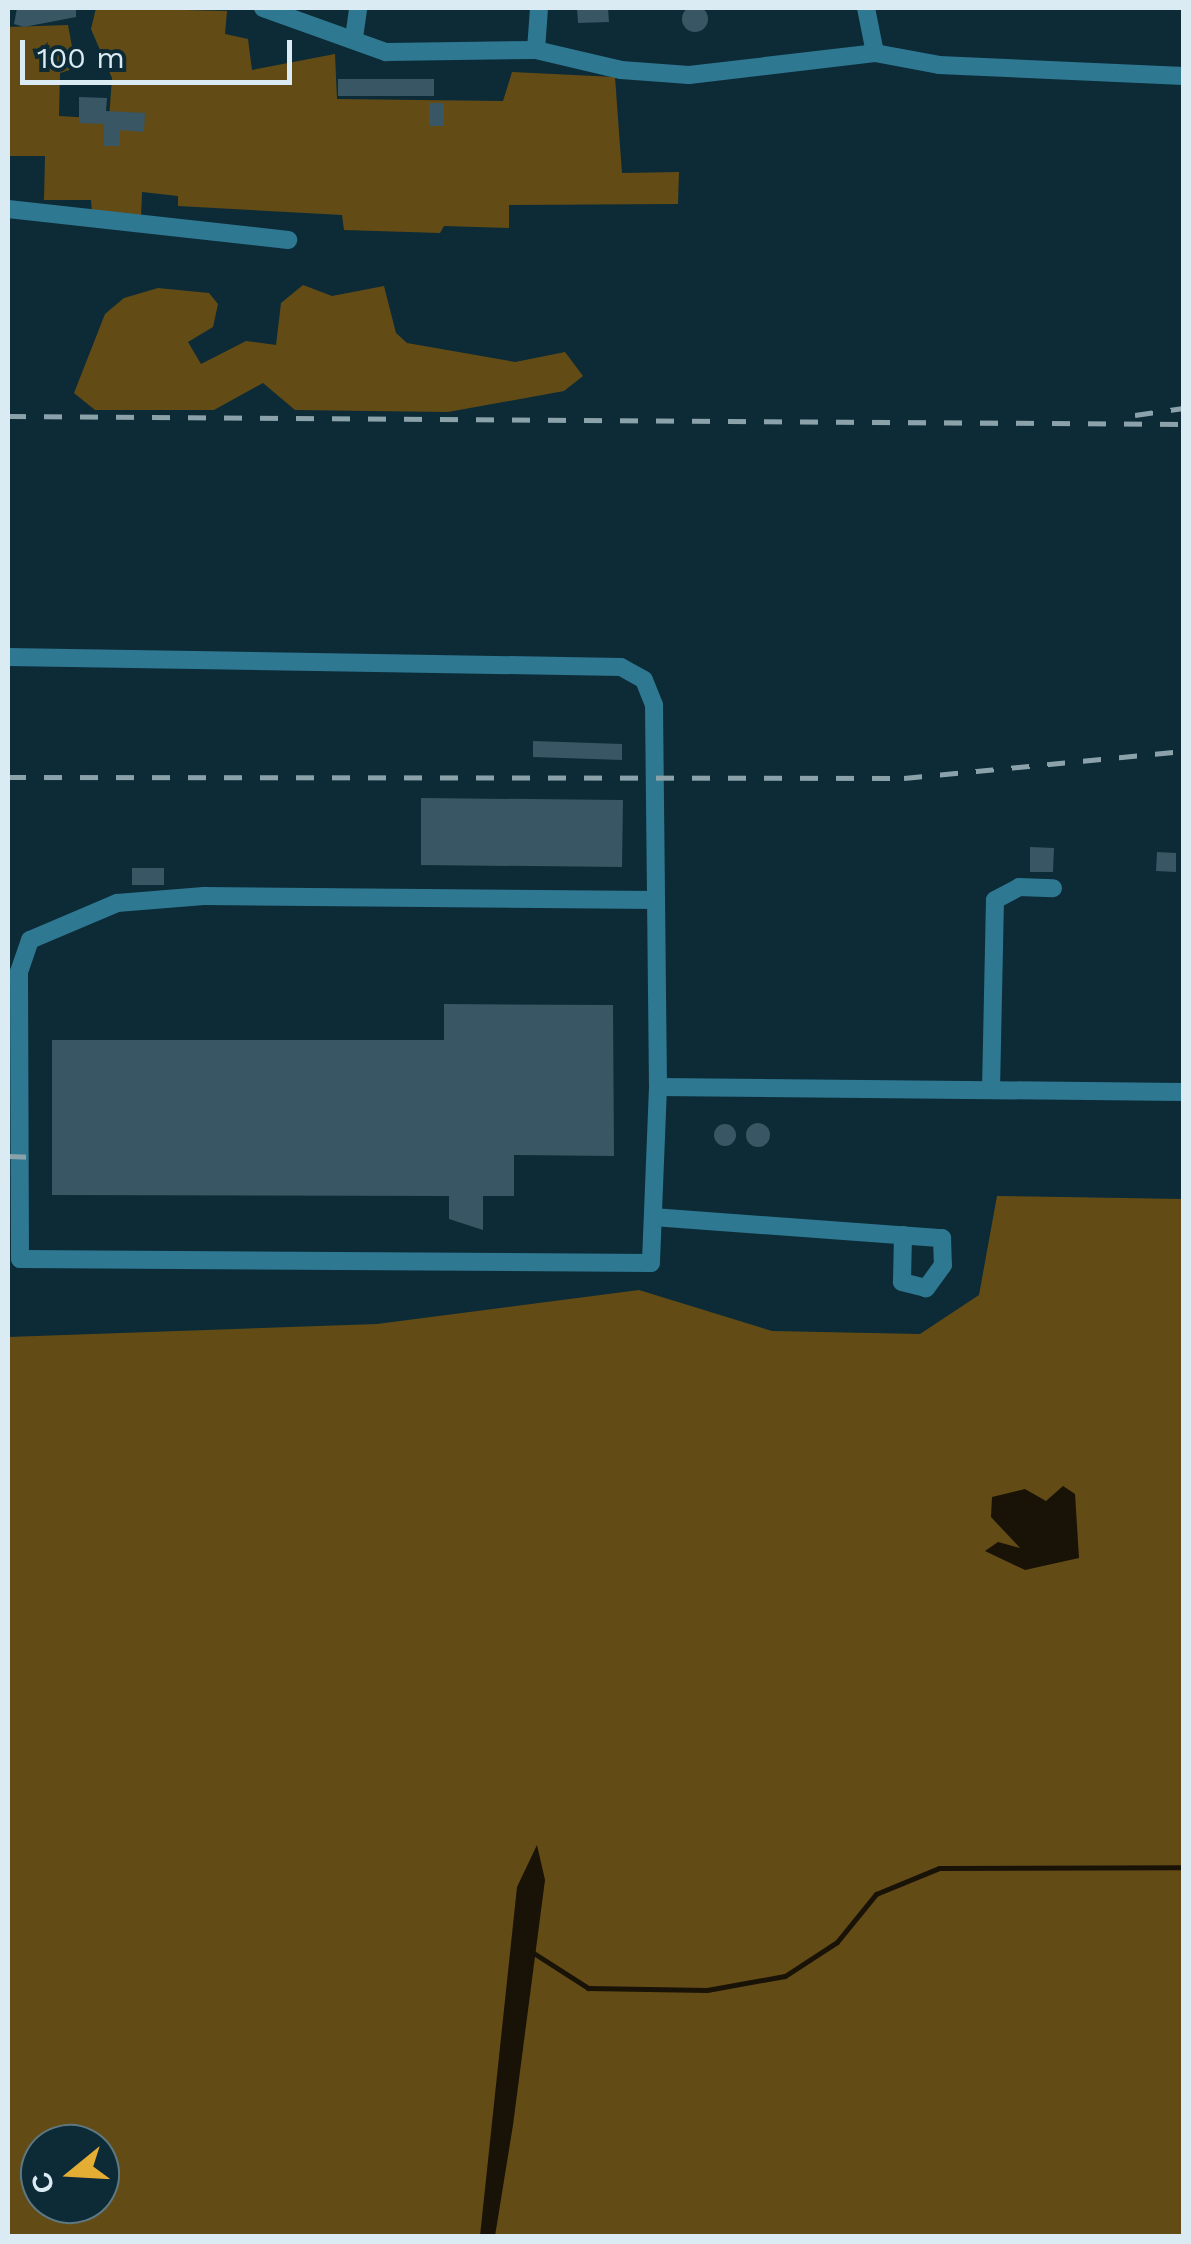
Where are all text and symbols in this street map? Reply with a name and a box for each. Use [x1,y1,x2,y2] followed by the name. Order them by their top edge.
[25,20,298,82] scale bar
[37,40,125,75] text: 100 m
[20,2124,120,2224] north arrow
[24,2168,62,2198] text: С

